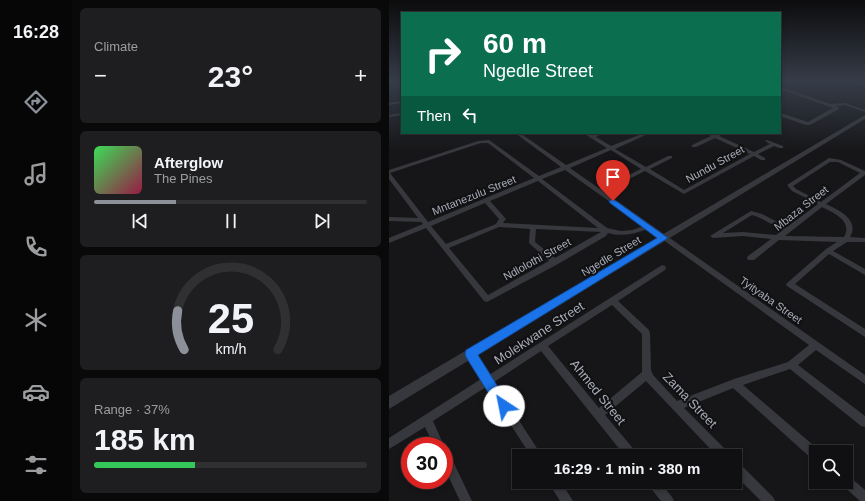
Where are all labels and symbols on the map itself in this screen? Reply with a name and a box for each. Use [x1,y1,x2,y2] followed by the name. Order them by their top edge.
[684,143,746,185] street label: Nundu Street
[596,160,630,201] pin
[430,173,518,217] street label: Mntanezulu Street
[772,183,830,233] street label: Mbaza Street
[579,234,643,278] street label: Ngedle Street
[501,236,573,282] street label: Ndlolothi Street
[738,274,804,326] street label: Tyityaba Street
[491,298,587,368] street label: Molekwane Street
[567,356,629,428] street label: Ahmed Street
[660,369,721,431] street label: Zama Street
[483,385,525,427] position arrow
[401,437,453,489] speed limit sign: 30

